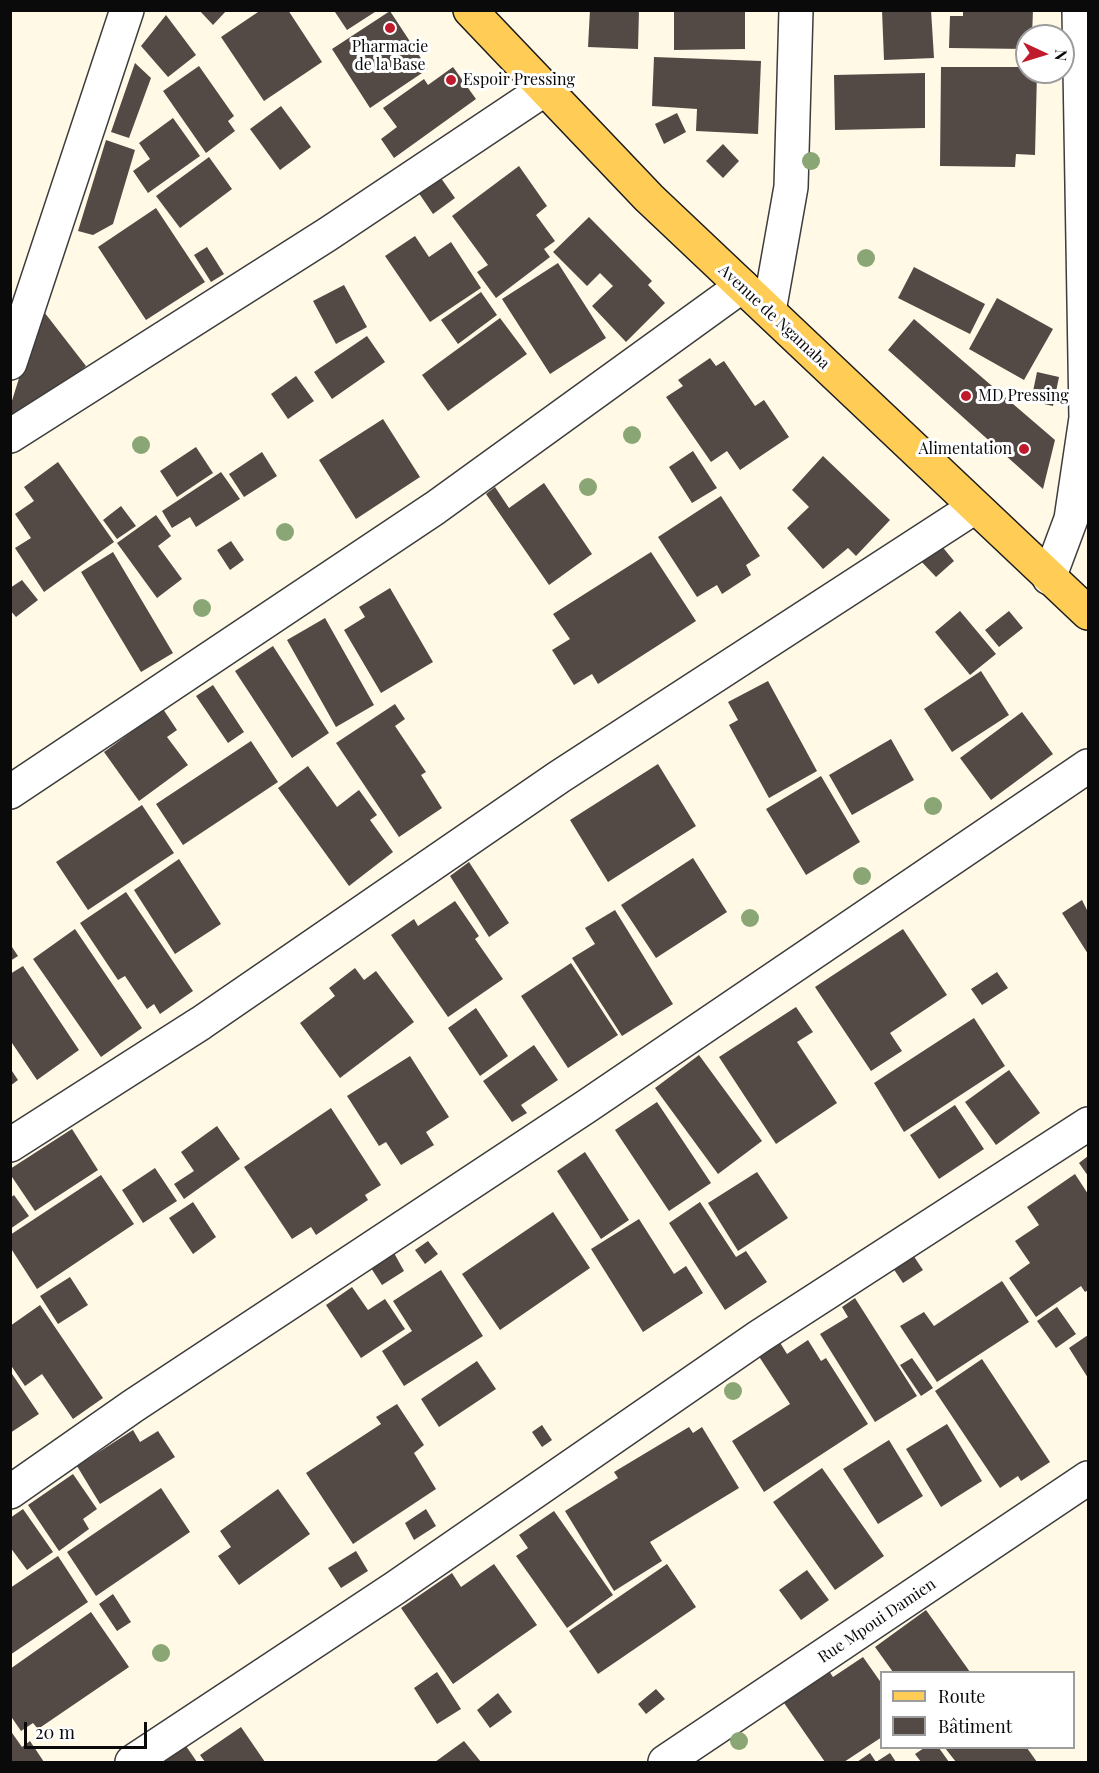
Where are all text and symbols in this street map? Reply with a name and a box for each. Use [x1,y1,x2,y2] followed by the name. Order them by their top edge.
[383,21,397,35] marker: Pharmacie de la Base
[1015,24,1075,84] north arrow
[352,37,428,75] place label: Pharmacie de la Base
[1051,49,1072,62] text: N
[463,70,575,90] place label: Espoir Pressing
[444,73,458,87] marker: Espoir Pressing
[715,261,833,373] street label: Avenue de Ngamaba
[978,386,1069,406] place label: MD Pressing
[959,389,973,403] marker: MD Pressing
[918,439,1012,459] place label: Alimentation
[1017,442,1031,456] marker: Alimentation
[815,1575,939,1667] street label: Rue Mpoui Damien
[880,1671,1075,1749] legend
[938,1684,985,1708] text: Route
[27,1710,150,1748] scale bar
[938,1714,1012,1738] text: Bâtiment
[35,1720,75,1744] text: 20 m

